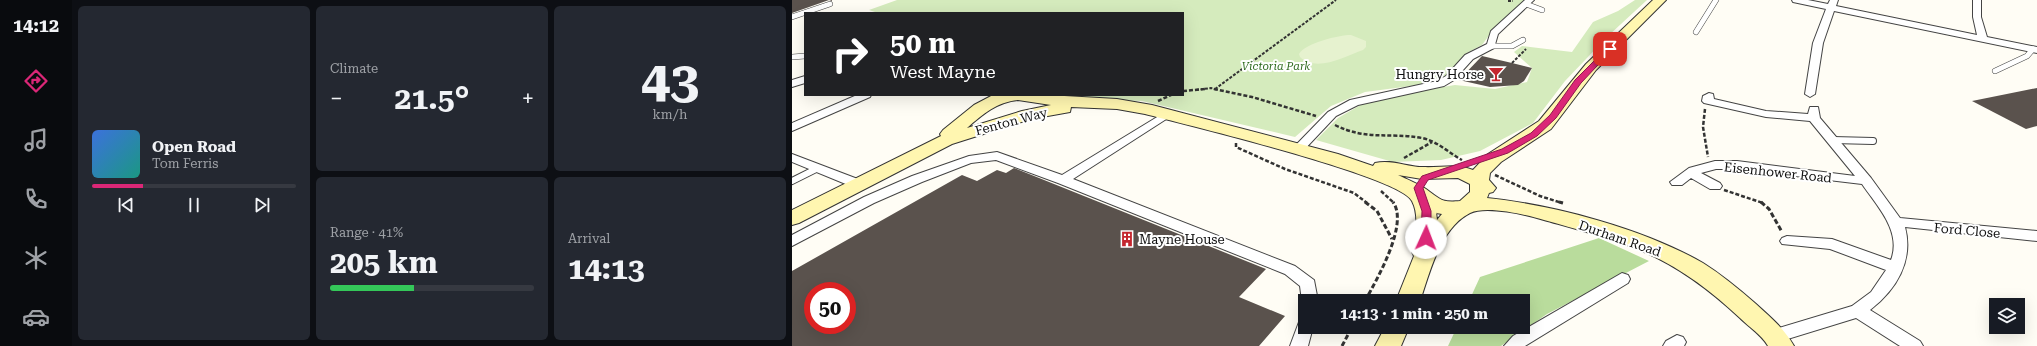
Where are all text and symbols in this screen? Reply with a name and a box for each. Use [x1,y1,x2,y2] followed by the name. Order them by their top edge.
[13,15,59,36] text: 14:12
[890,27,955,60] text: 50 m
[824,28,876,80] icon: right
[1593,32,1627,66] pin
[1599,38,1621,60] icon: arrive
[641,50,699,111] text: 43
[1242,60,1310,73] park label: Victoria Park
[330,61,378,76] text: Climate
[890,61,996,82] text: West Mayne
[1487,65,1505,83] bar icon: Hungry Horse
[22,67,50,95] icon: directions
[1396,67,1484,82] place label: Hungry Horse
[395,81,469,116] text: 21.5°
[330,86,342,111] text: −
[522,86,534,111] text: +
[973,105,1049,138] street label: Fenton Way
[653,107,687,122] text: km/h
[22,126,50,154] icon: music
[152,138,236,156] text: Open Road
[152,156,218,171] text: Tom Ferris
[1723,159,1833,186] street label: Eisenhower Road
[22,185,50,213] icon: phone
[115,194,137,216] icon: previous
[183,194,205,216] icon: pause
[251,194,273,216] icon: next
[1405,217,1447,259] position arrow
[1577,217,1664,260] street label: Durham Road
[1933,220,2001,241] street label: Ford Close
[330,225,403,240] text: Range · 41%
[1118,230,1136,248] building icon: Mayne House
[568,231,610,246] text: Arrival
[1139,232,1225,247] place label: Mayne House
[22,244,50,272] icon: climate
[330,245,438,280] text: 205 km
[568,251,645,286] text: 14:13
[804,282,856,334] speed limit sign: 50
[1989,298,2025,334] map controls
[1989,298,2025,334] button: layers
[22,303,50,331] icon: car
[1340,305,1488,323] text: 14:13 · 1 min · 250 m

